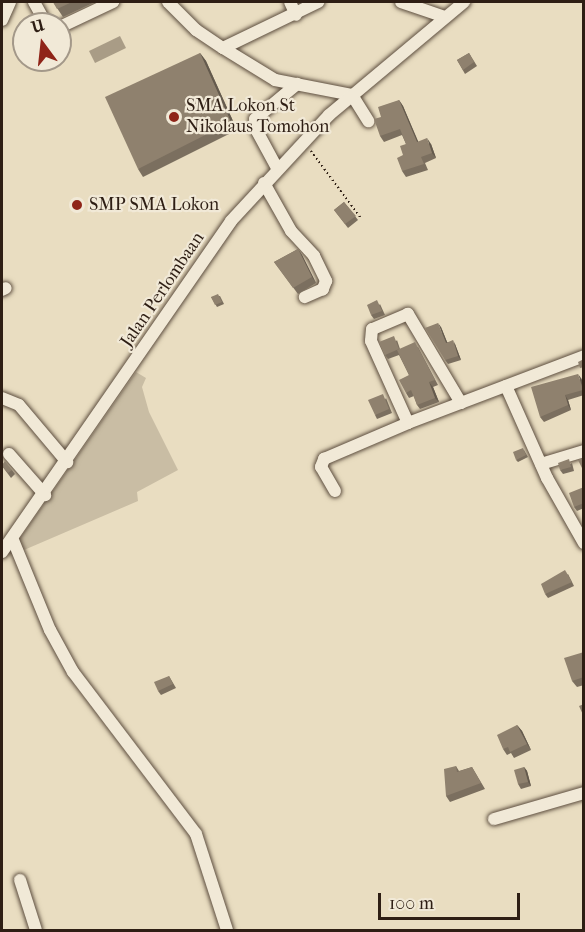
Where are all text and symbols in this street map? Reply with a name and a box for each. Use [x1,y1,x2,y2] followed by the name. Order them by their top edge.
[12,12,72,72] north arrow
[29,15,46,37] text: U
[186,96,330,138] place label: SMA Lokon St Nikolaus Tomohon
[167,110,181,124] marker: SMA Lokon St Nikolaus Tomohon
[89,194,219,216] place label: SMP SMA Lokon
[70,198,84,212] marker: SMP SMA Lokon
[116,228,210,352] street label: Jalan Perlombaan
[381,881,524,919] scale bar
[389,893,434,914] text: 100 m

